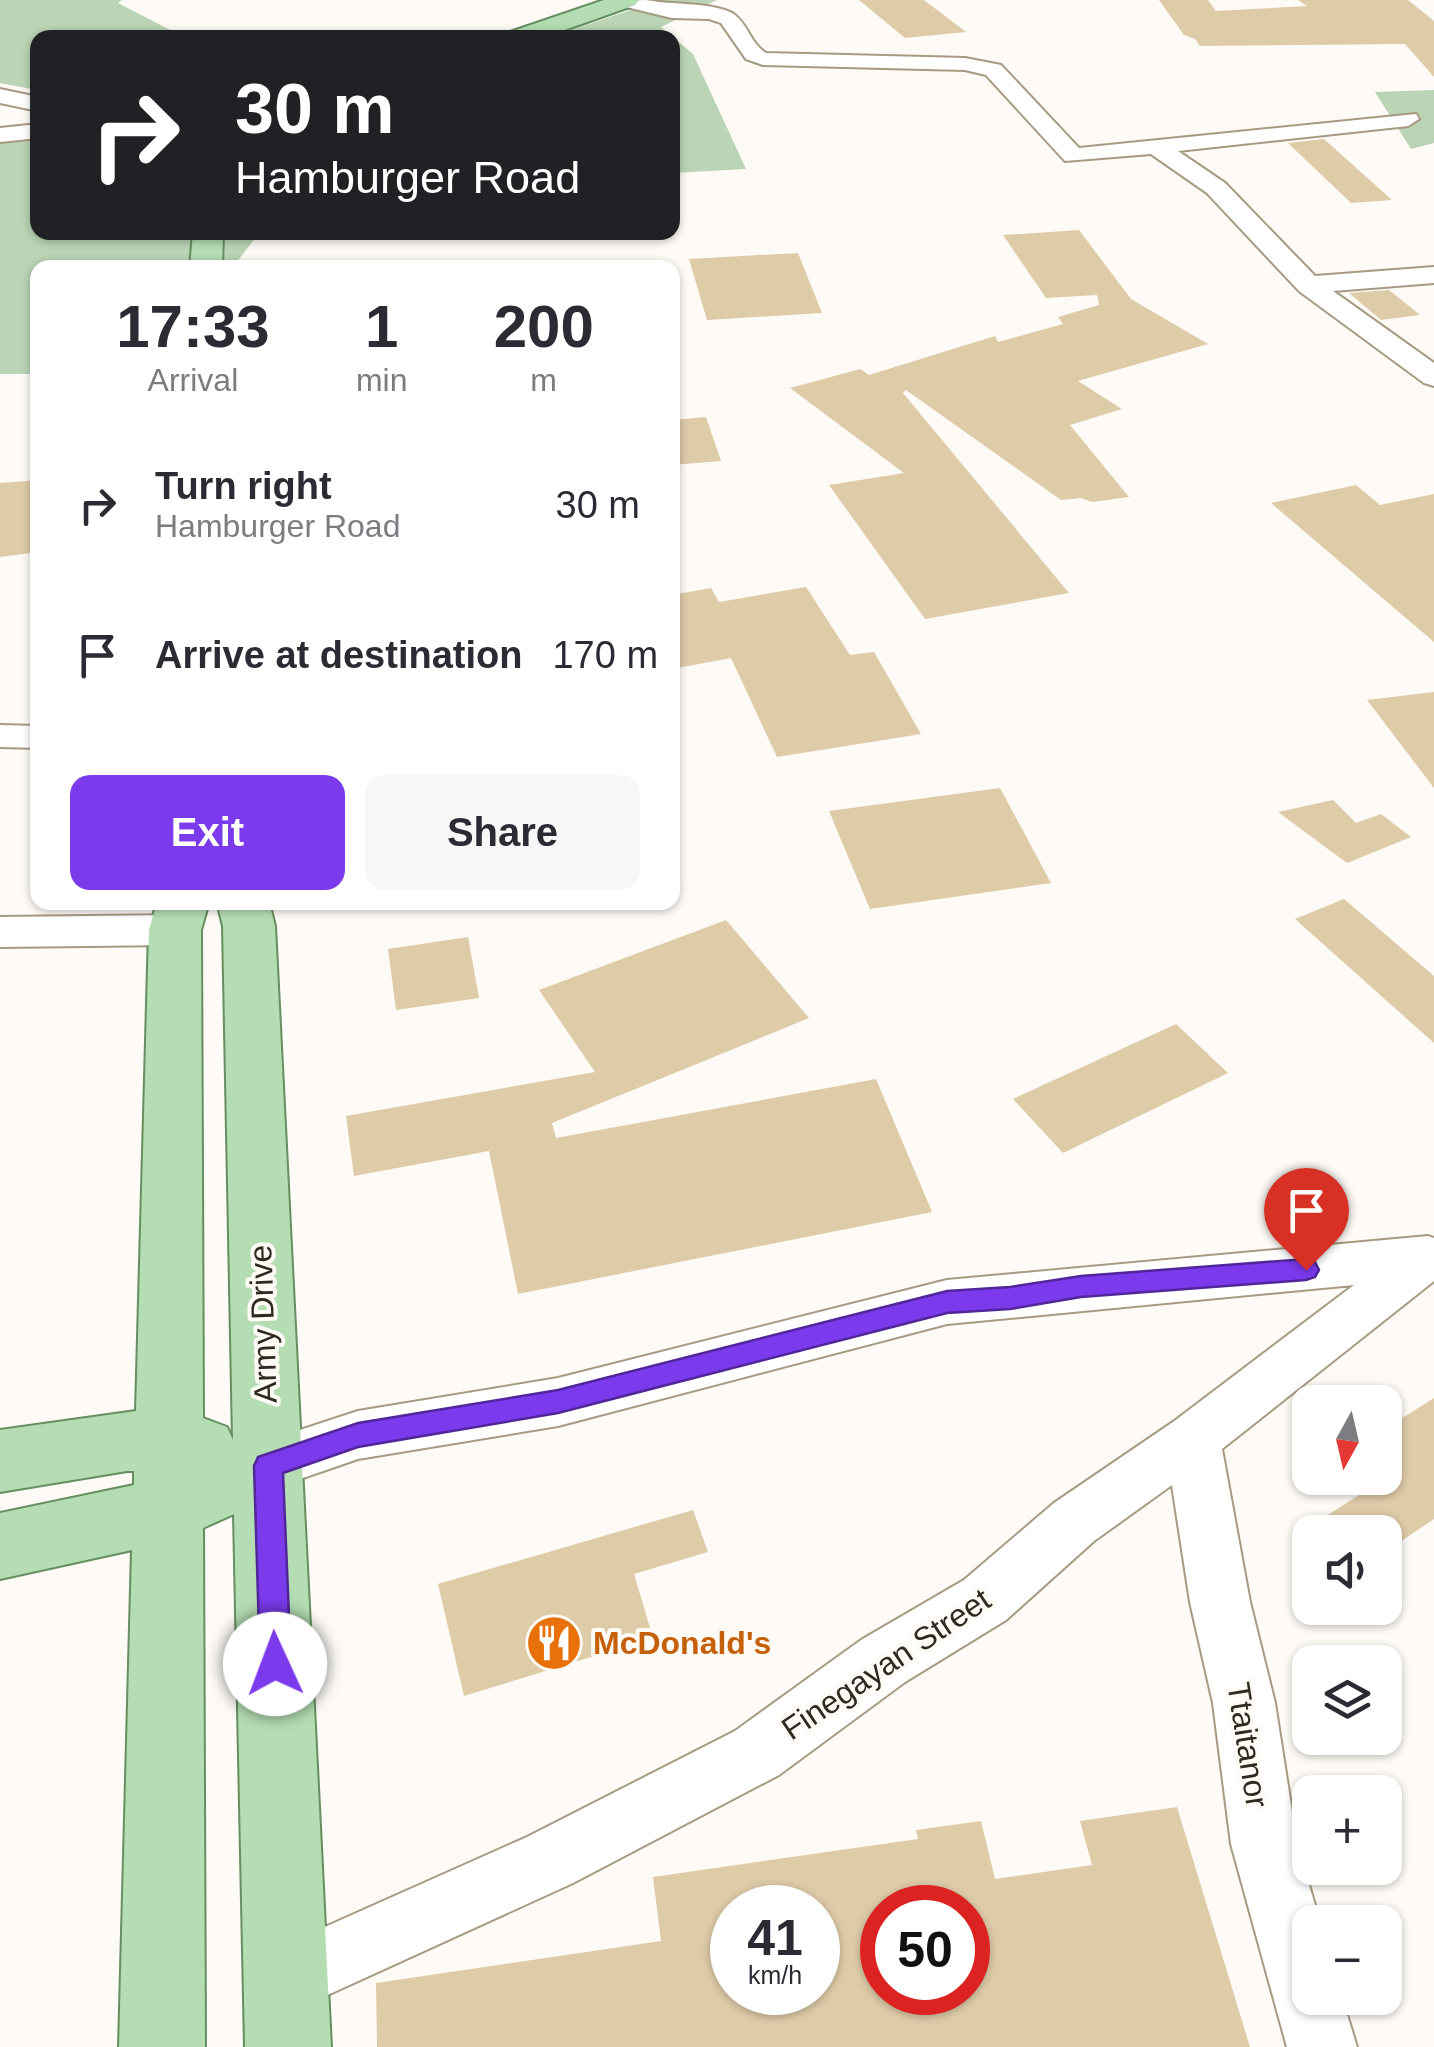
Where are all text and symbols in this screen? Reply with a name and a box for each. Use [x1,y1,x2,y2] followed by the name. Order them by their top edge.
[70,70,200,200] icon: right
[235,70,395,148] text: 30 m
[235,152,580,203] text: Hamburger Road
[116,293,270,360] text: 17:33
[365,293,398,360] text: 1
[494,293,594,360] text: 200
[148,362,238,398] text: Arrival
[356,362,407,398] text: min
[530,362,557,398] text: m
[155,465,332,507] text: Turn right
[70,478,125,533] icon: right
[556,484,640,526] text: 30 m
[155,508,400,544] text: Hamburger Road
[70,628,125,683] icon: arrive
[155,634,522,676] text: Arrive at destination
[552,634,658,676] text: 170 m
[70,775,345,890] button: Exit
[365,775,640,890] button: Share
[1264,1168,1349,1271] pin
[1279,1183,1334,1238] icon: arrive
[242,1244,284,1404] street label: Army Drive
[1292,1385,1402,1495] north arrow
[1292,1385,1402,2015] map controls
[1292,1515,1402,1625] button: sound
[775,1581,997,1747] street label: Finegayan Street
[223,1612,327,1716] position arrow
[524,1613,584,1673] restaurant icon: McDonald's
[593,1625,771,1661] place label: McDonald's
[1292,1645,1402,1755] button: layers
[1220,1680,1276,1811] street label: Ttaitanor
[1292,1775,1402,1885] button: +
[860,1885,990,2015] speed limit sign: 50
[1292,1905,1402,2015] button: −
[747,1910,803,1966] text: 41
[748,1961,802,1989] text: km/h

